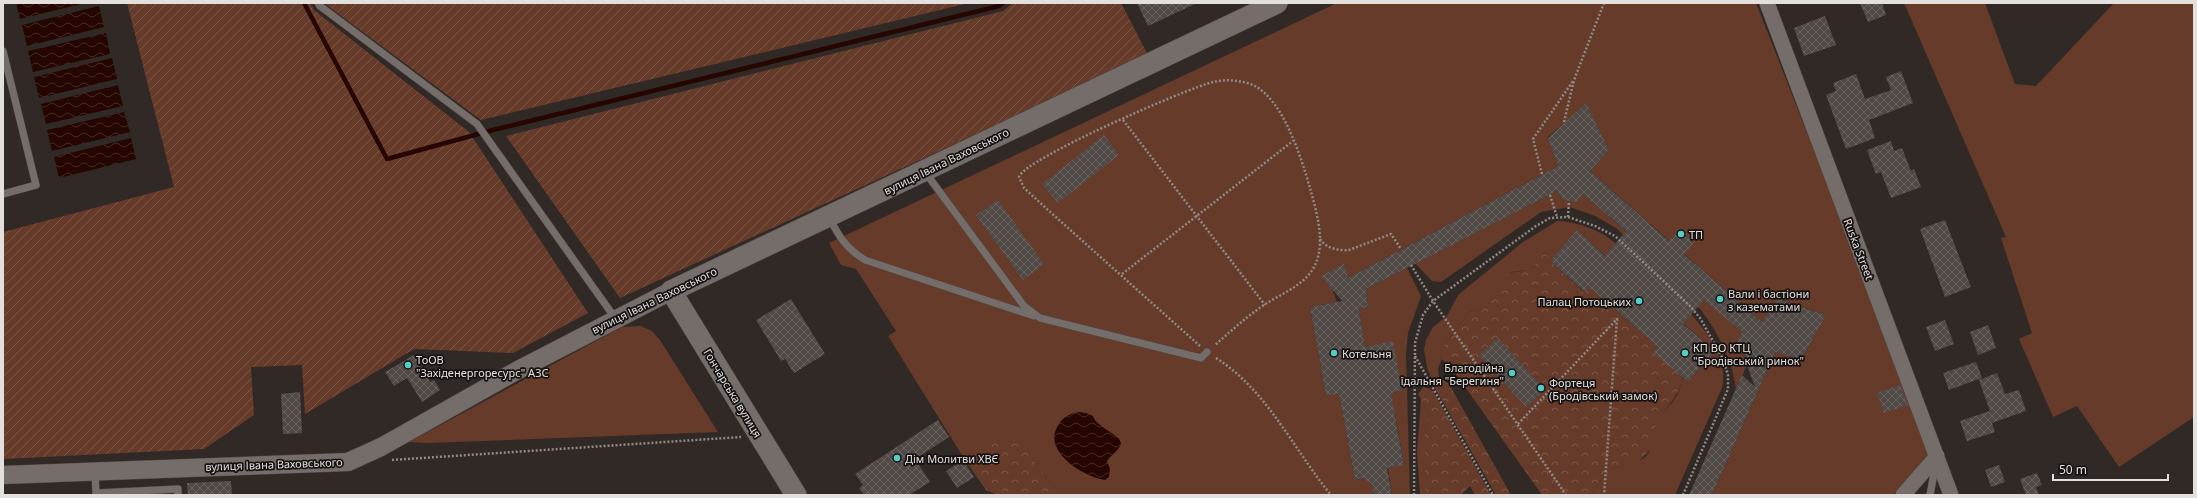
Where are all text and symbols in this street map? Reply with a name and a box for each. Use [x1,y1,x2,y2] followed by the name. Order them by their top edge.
[881,124,1011,198] street label: вулиця Івана Ваховського
[1840,216,1878,282] street label: Ruska Street
[1689,227,1703,242] place label: ТП
[1676,229,1686,239] marker: ТП
[589,263,719,337] street label: вулиця Івана Ваховського
[1728,286,1809,314] place label: Вали і бастіони з казематами
[1538,294,1631,309] place label: Палац Потоцьких
[1715,294,1725,304] marker: Вали і бастіони з казематами
[1634,296,1644,306] marker: Палац Потоцьких
[1693,340,1804,368] place label: КП ВО КТЦ "Бродівський ринок"
[700,346,766,440] street label: Гончарська вулиця
[1342,346,1392,361] place label: Котельня
[1329,348,1339,358] marker: Котельня
[1680,348,1690,358] marker: КП ВО КТЦ "Бродівський ринок"
[416,352,549,380] place label: ТоОВ "Західенергоресурс" АЗС
[403,360,413,370] marker: ТоОВ "Західенергоресурс" АЗС
[1401,360,1504,388] place label: Благодійна їдальня "Берегиня"
[1507,368,1517,378] marker: Благодійна їдальня "Берегиня"
[1549,375,1657,403] place label: Фортеця (Бродівський замок)
[1536,383,1546,393] marker: Фортеця (Бродівський замок)
[905,451,999,466] place label: Дім Молитви ХВЄ
[892,453,902,463] marker: Дім Молитви ХВЄ
[205,454,343,474] street label: вулиця Івана Ваховського
[2053,456,2168,482] scale bar
[2059,461,2087,478] text: 50 m

